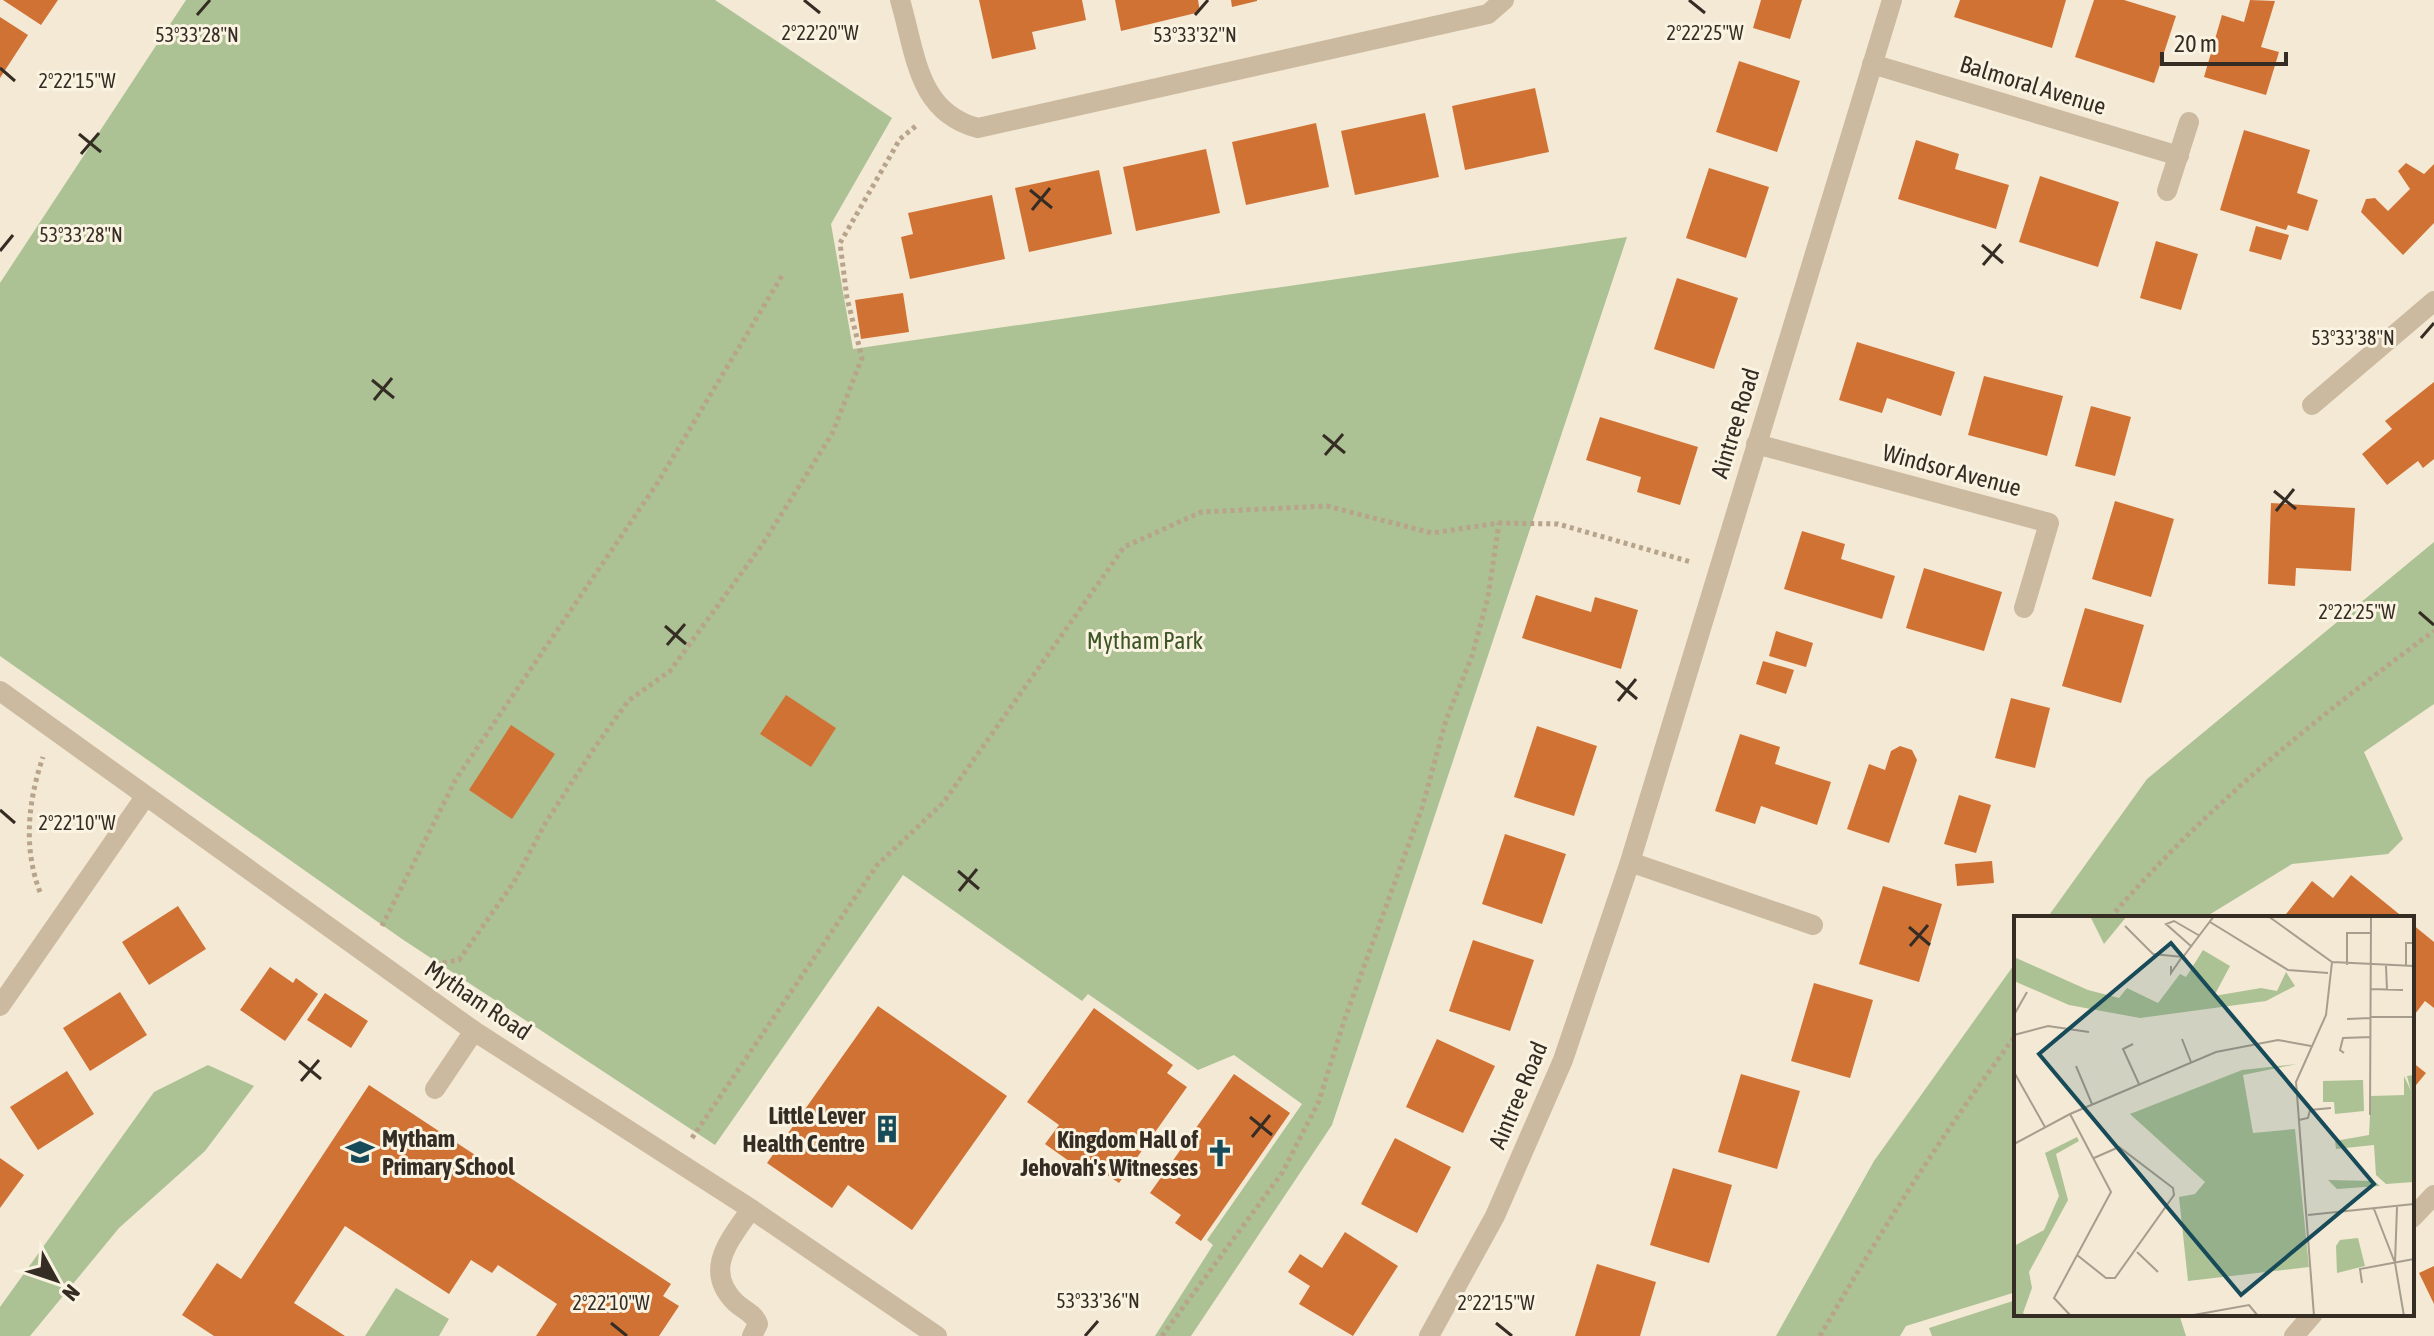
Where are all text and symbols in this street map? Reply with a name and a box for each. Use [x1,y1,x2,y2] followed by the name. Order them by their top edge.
[2162,16,2286,66] scale bar
[782,21,859,44] text: 2°22'20"W
[1667,21,1744,44] text: 2°22'25"W
[155,23,239,46] text: 53°33'28"N
[1153,23,1237,46] text: 53°33'32"N
[2174,30,2217,57] text: 20 m
[1957,50,2109,120] street label: Balmoral Avenue
[39,69,116,92] text: 2°22'15"W
[39,223,123,246] text: 53°33'28"N
[2311,326,2395,349] text: 53°33'38"N
[1705,365,1765,481] street label: Aintree Road
[1880,439,2024,501] street label: Windsor Avenue
[2319,600,2396,623] text: 2°22'25"W
[1087,627,1204,654] park label: Mytham Park
[39,811,116,834] text: 2°22'10"W
[2014,916,2414,1316] inset map
[420,955,536,1045] street label: Mytham Road
[1483,1037,1553,1153] street label: Aintree Road
[743,1102,866,1157] place label: Little Lever Health Centre
[872,1114,902,1144] building icon: Little Lever Health Centre
[382,1125,515,1180] place label: Mytham Primary School
[1019,1126,1199,1181] place label: Kingdom Hall of Jehovah's Witnesses
[345,1137,375,1167] school or university icon: Mytham Primary School
[1205,1138,1235,1168] church icon: Kingdom Hall of Jehovah's Witnesses
[16,1240,96,1320] north arrow
[57,1280,85,1306] text: N
[1056,1289,1140,1312] text: 53°33'36"N
[573,1291,650,1314] text: 2°22'10"W
[1458,1291,1535,1314] text: 2°22'15"W

